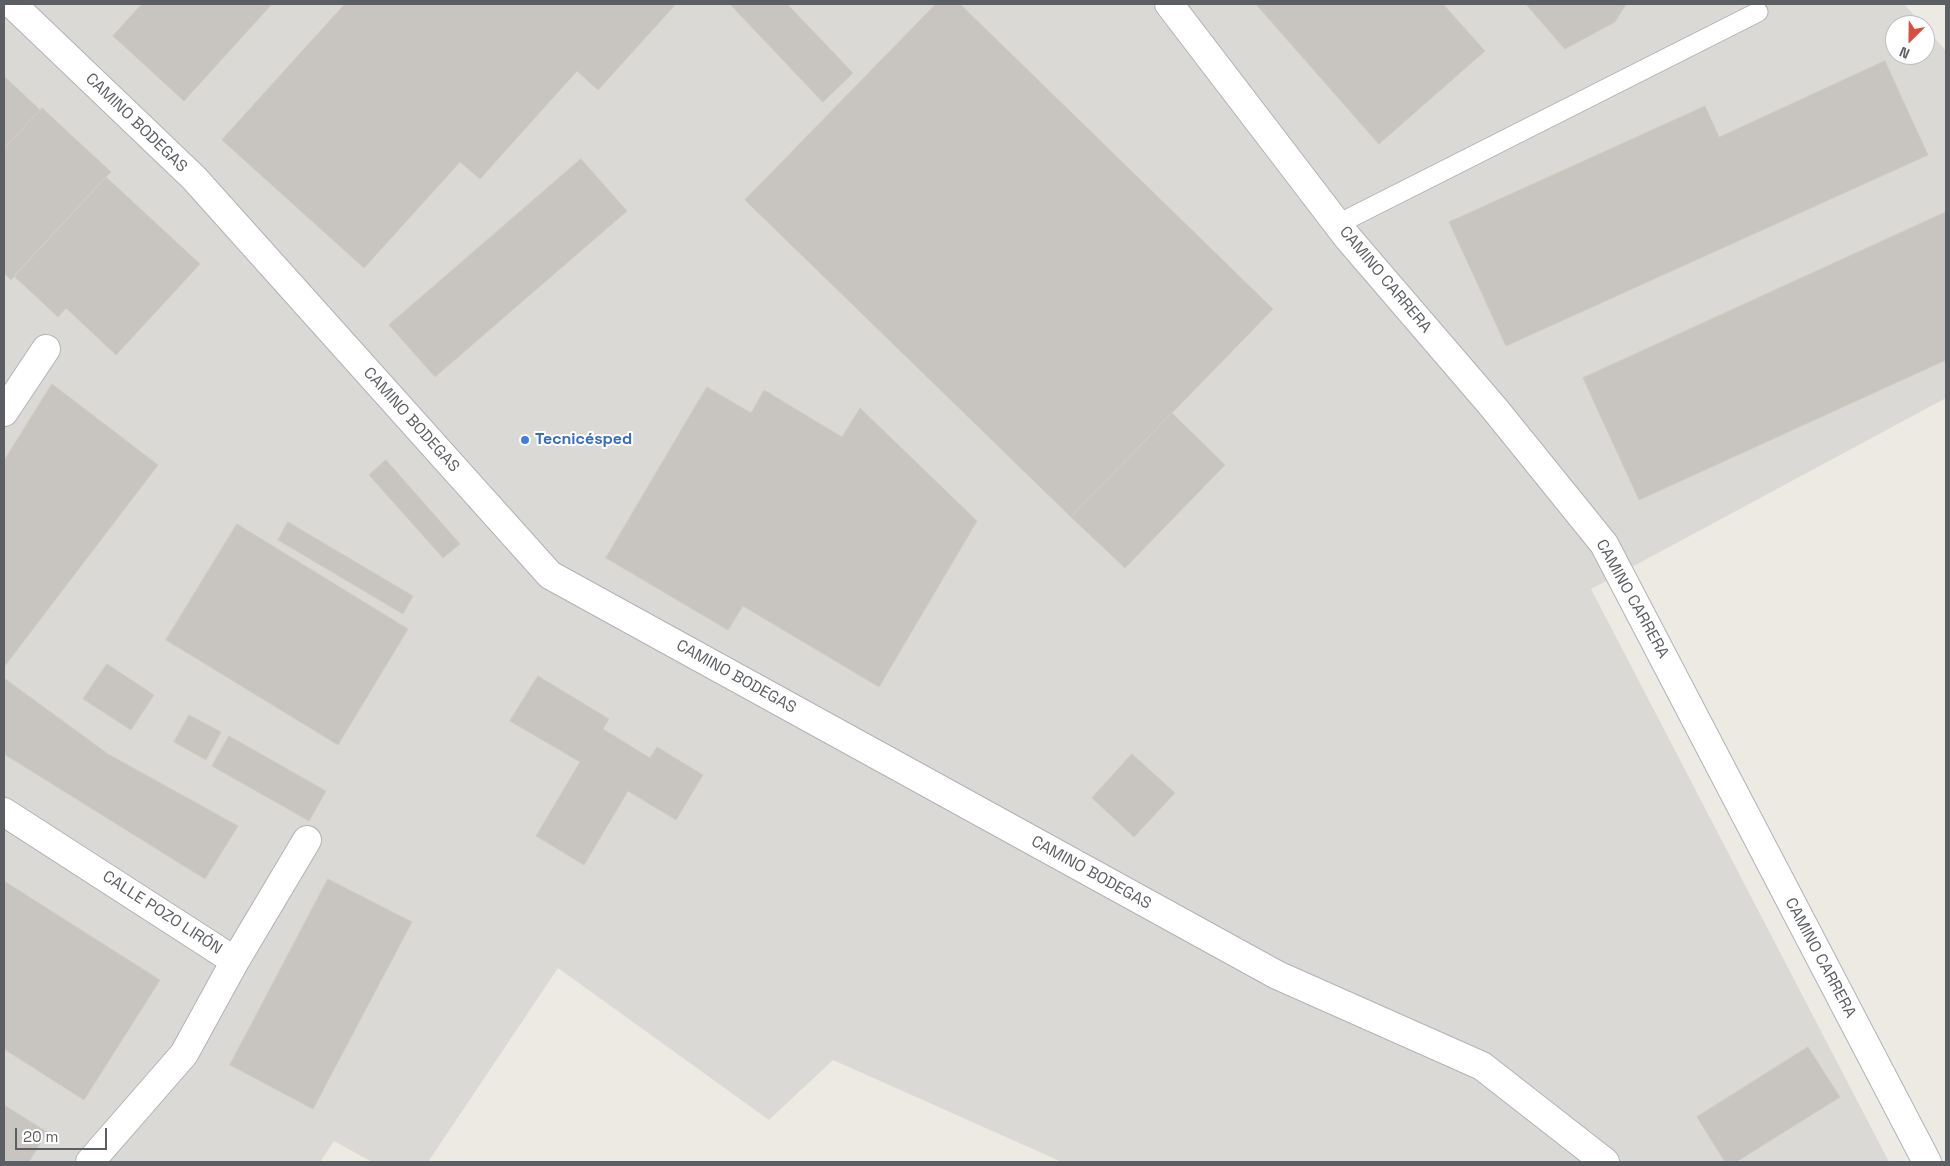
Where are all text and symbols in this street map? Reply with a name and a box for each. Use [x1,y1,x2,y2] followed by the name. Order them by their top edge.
[1885,15,1935,65] north arrow
[1897,43,1912,63] text: N
[81,69,191,177] street label: CAMINO BODEGAS
[1335,223,1435,337] street label: CAMINO CARRERA
[359,364,463,476] street label: CAMINO BODEGAS
[535,430,632,450] place label: Tecnicésped
[519,434,531,446] marker: Tecnicésped
[1591,536,1673,662] street label: CAMINO CARRERA
[673,636,799,718] street label: CAMINO BODEGAS
[1028,832,1154,914] street label: CAMINO BODEGAS
[99,867,225,959] street label: CALLE POZO LIRÓN
[1780,895,1860,1021] street label: CAMINO CARRERA
[18,1118,110,1150] scale bar
[23,1127,58,1146] text: 20 m

